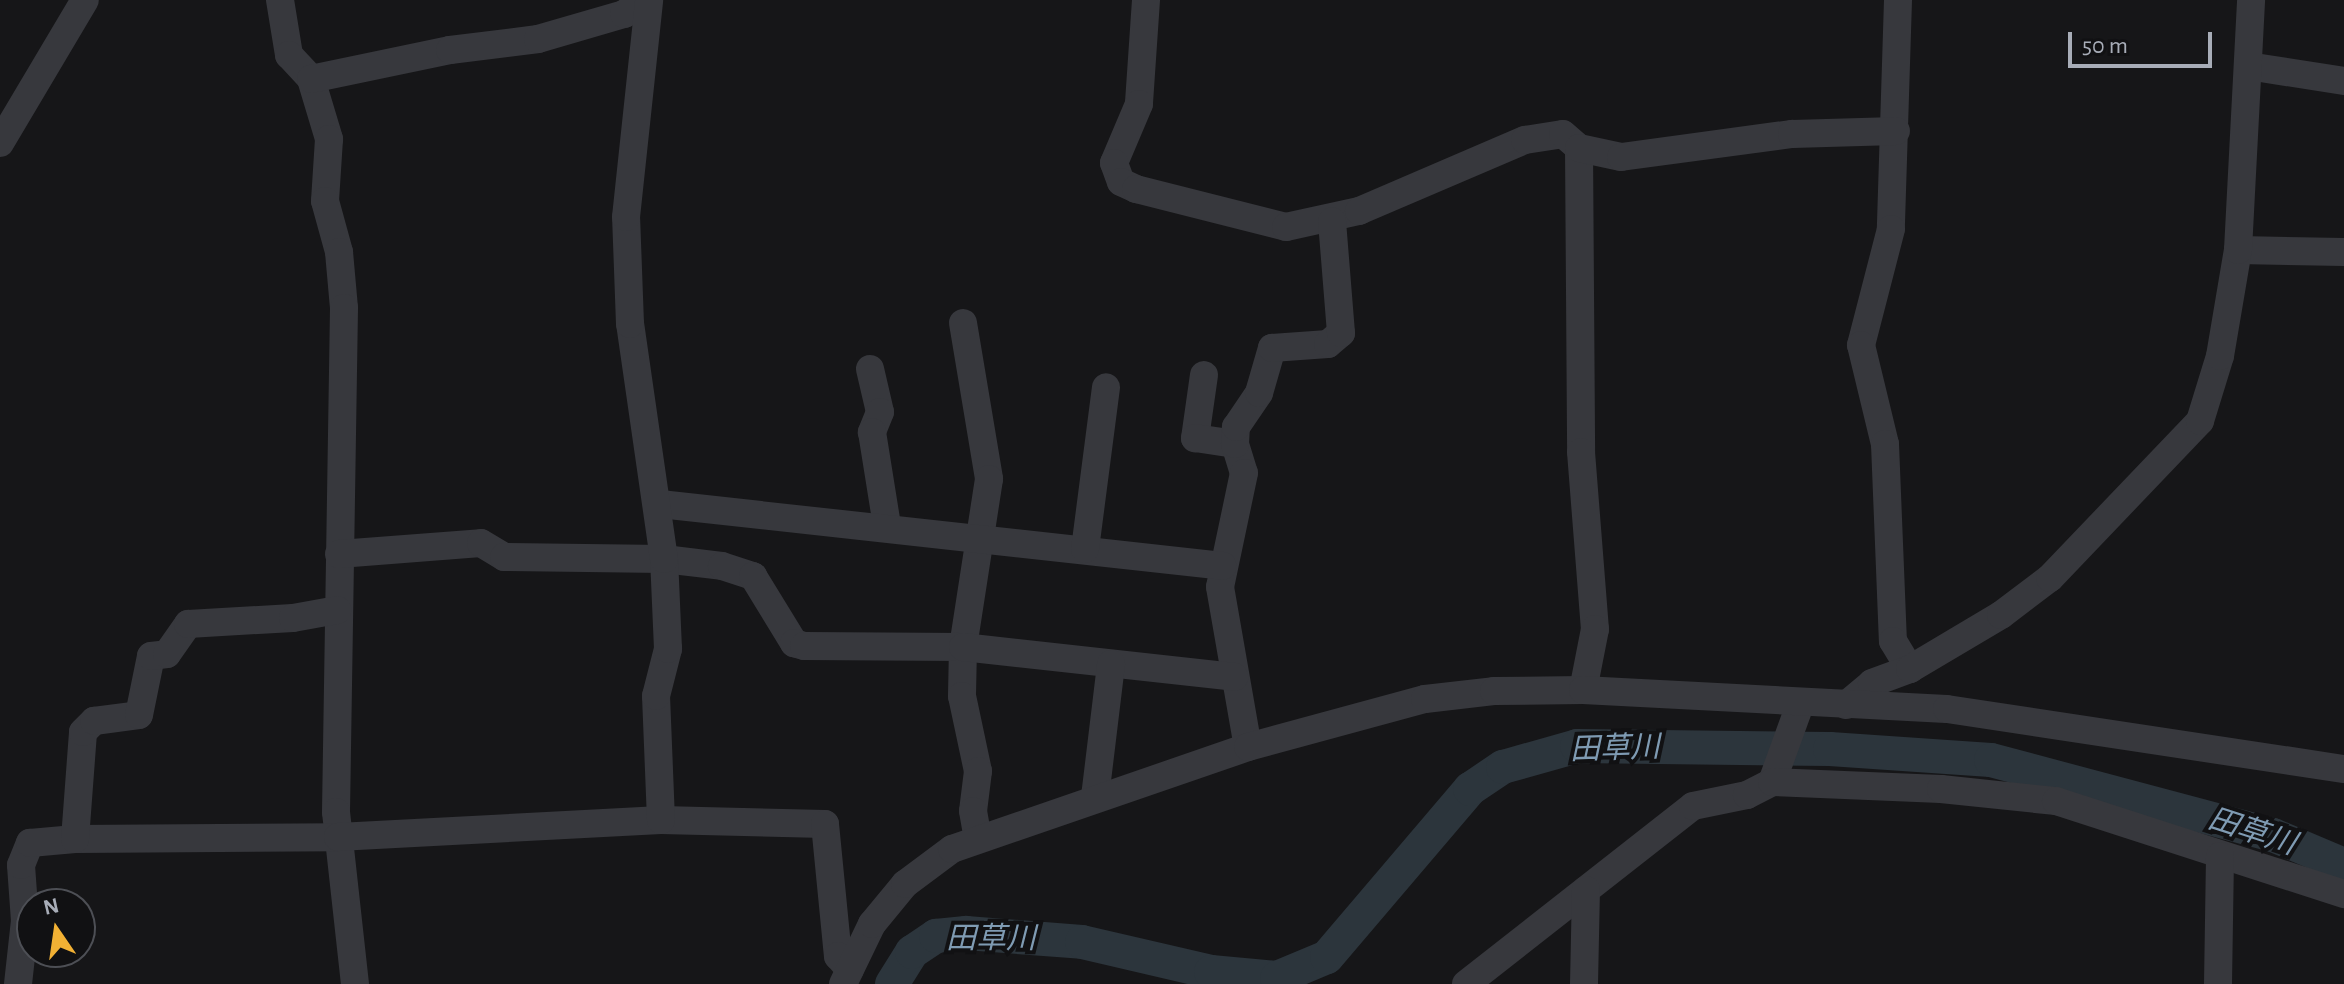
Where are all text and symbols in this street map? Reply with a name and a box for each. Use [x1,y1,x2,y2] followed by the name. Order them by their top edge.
[2072,16,2216,66] scale bar
[2082,34,2128,58] text: 50 m
[1569,729,1661,769] water label: 田草川
[2204,801,2300,863] water label: 田草川
[16,888,96,968] north arrow
[41,894,61,919] text: N
[946,921,1036,957] water label: 田草川

